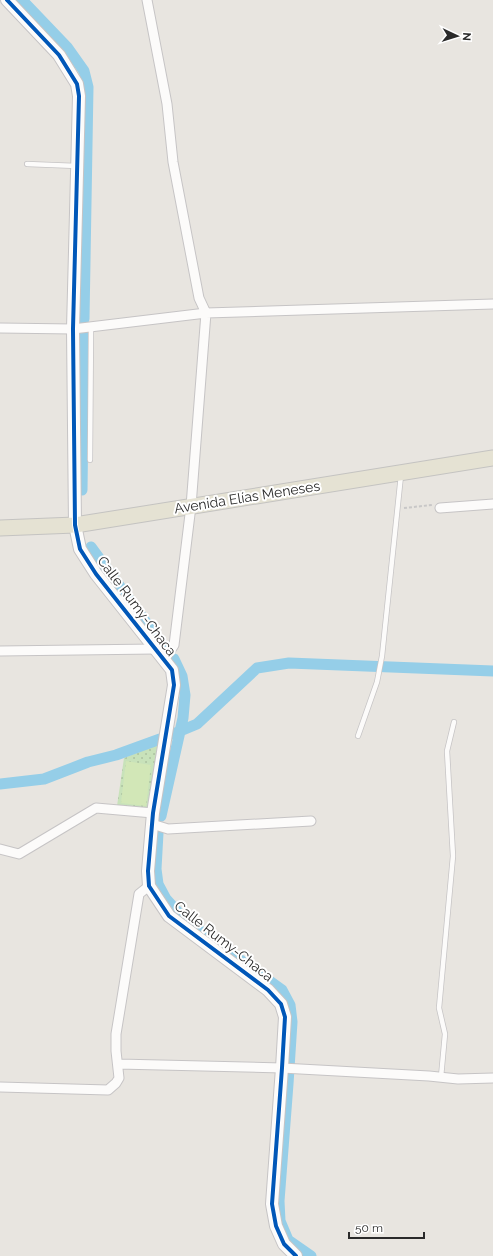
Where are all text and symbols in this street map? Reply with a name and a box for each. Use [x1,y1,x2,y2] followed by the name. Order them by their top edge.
[437,16,477,56] north arrow
[460,32,473,41] text: N
[173,478,321,516] street label: Avenida Elías Meneses
[94,553,180,659] street label: Calle Rumy-Chaca
[171,898,277,984] street label: Calle Rumy-Chaca
[349,1214,424,1240] scale bar
[355,1221,383,1235] text: 50 m

